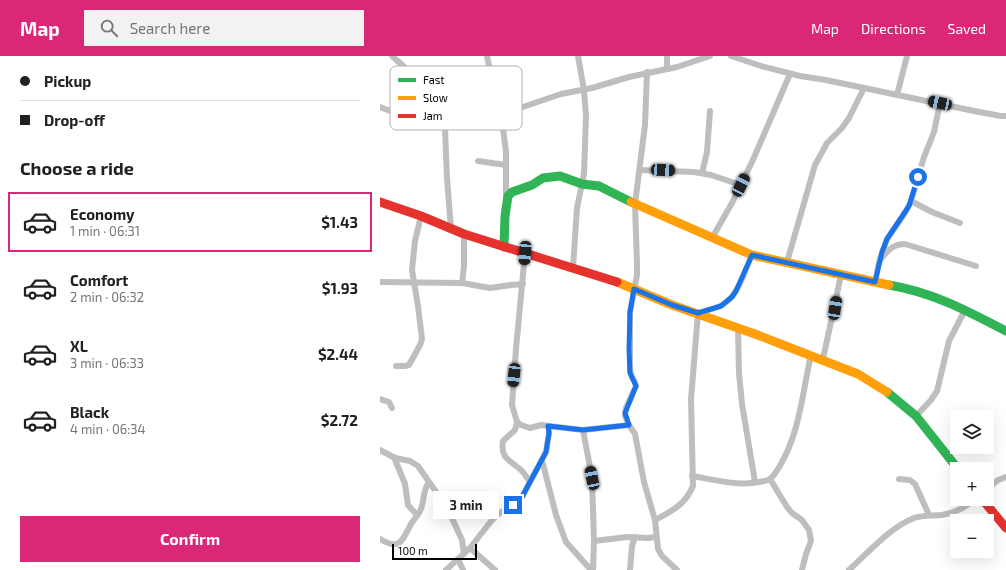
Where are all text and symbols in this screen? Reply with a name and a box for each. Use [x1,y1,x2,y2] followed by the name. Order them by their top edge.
[84,10,364,46] search box
[20,17,60,40] text: Map
[98,17,120,39] icon: search
[130,19,210,37] text: Search here
[811,20,839,37] text: Map
[861,20,926,37] text: Directions
[948,20,986,37] text: Saved
[390,66,522,130] legend
[44,72,91,90] text: Pickup
[423,73,445,86] text: Fast
[423,91,448,104] text: Slow
[927,95,953,111] car
[423,109,442,122] text: Jam
[44,111,105,129] text: Drop-off
[20,157,134,179] text: Choose a ride
[651,163,675,177] car
[909,168,927,186] route start
[730,172,752,198] car
[22,204,58,240] icon: car
[70,205,135,223] text: Economy
[321,213,358,231] text: $1.43
[70,223,140,239] text: 1 min · 06:31
[518,241,532,265] car
[22,270,58,306] icon: car
[70,271,128,289] text: Comfort
[322,279,358,297] text: $1.93
[70,289,144,305] text: 2 min · 06:32
[827,295,843,321] car
[22,336,58,372] icon: car
[70,337,88,355] text: XL
[318,345,358,363] text: $2.44
[70,355,144,371] text: 3 min · 06:33
[507,362,521,388] car
[22,402,58,438] icon: car
[70,403,109,421] text: Black
[950,410,994,558] map controls
[950,410,994,454] button: layers
[321,411,358,429] text: $2.72
[70,421,146,437] text: 4 min · 06:34
[950,462,994,506] button: +
[584,465,600,491] car
[433,491,499,519] callout: 3 min
[504,496,522,514] route end
[449,497,483,513] text: 3 min
[950,514,994,558] button: −
[20,516,360,562] button: Confirm
[392,542,477,561] scale bar
[398,544,428,557] text: 100 m

